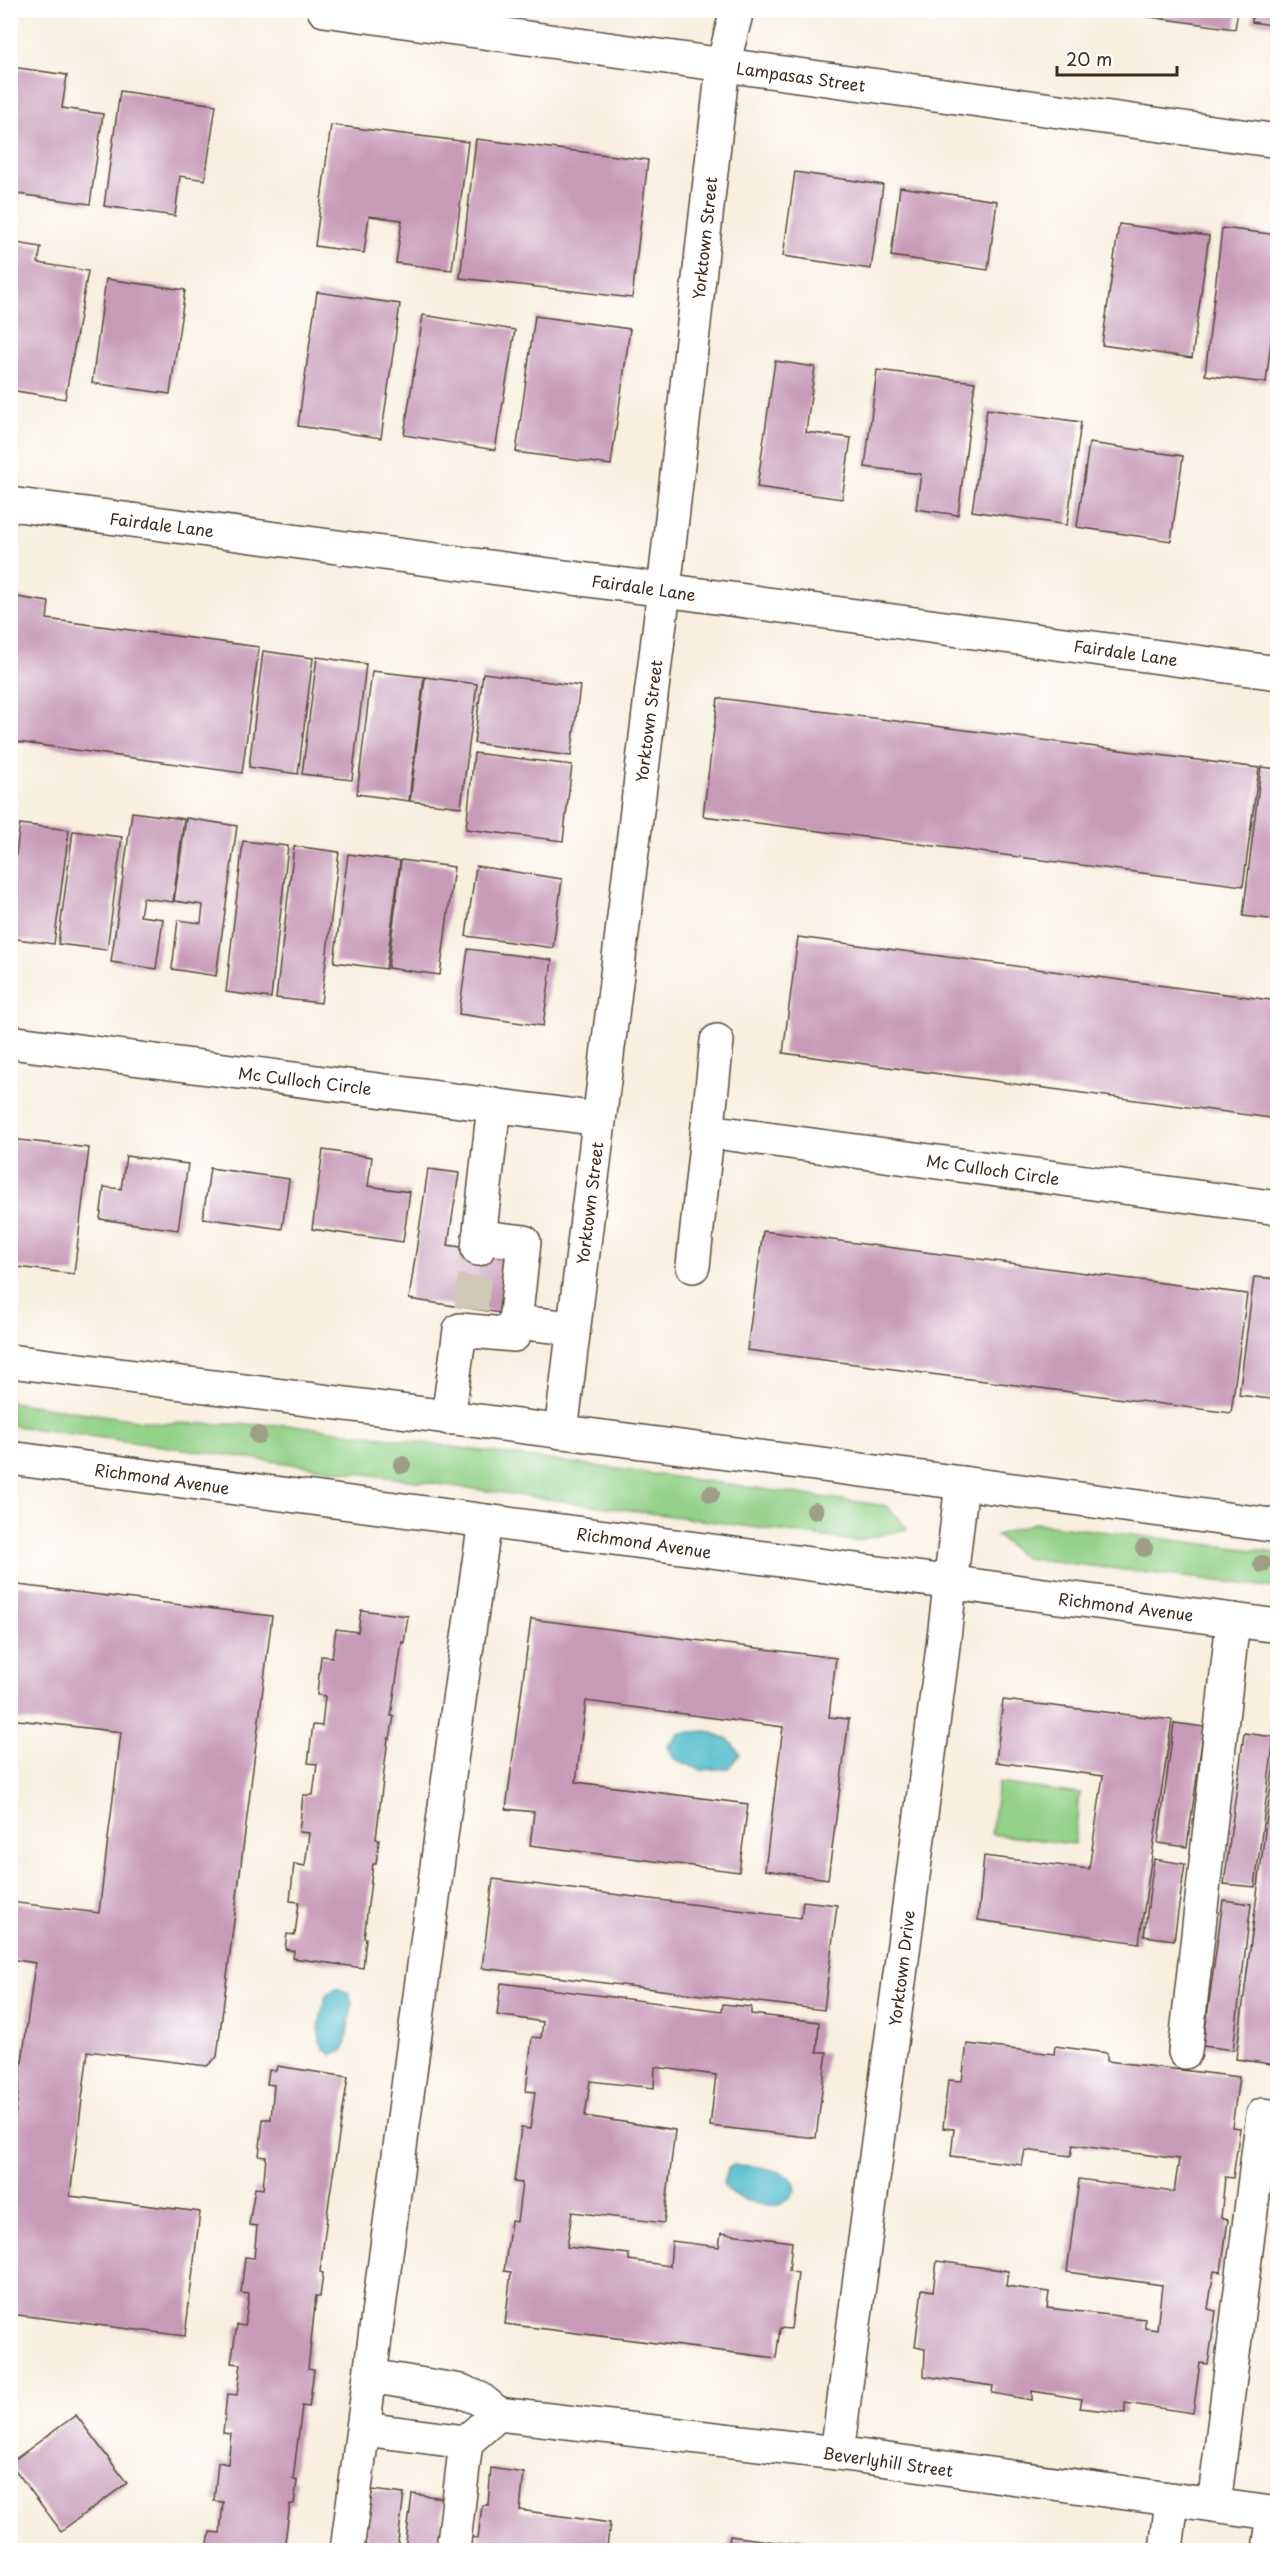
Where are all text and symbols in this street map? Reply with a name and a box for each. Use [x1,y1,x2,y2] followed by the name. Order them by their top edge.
[1057,39,1177,77] scale bar
[1066,45,1112,72] text: 20 m
[735,55,868,97] street label: Lampasas Street
[686,175,722,301] street label: Yorktown Street
[108,506,216,542] street label: Fairdale Lane
[590,568,698,606] street label: Fairdale Lane
[1072,633,1180,671] street label: Fairdale Lane
[629,658,667,784] street label: Yorktown Street
[237,1060,373,1100] street label: Mc Culloch Circle
[570,1140,608,1266] street label: Yorktown Street
[925,1148,1061,1190] street label: Mc Culloch Circle
[93,1457,231,1499] street label: Richmond Avenue
[575,1521,713,1563] street label: Richmond Avenue
[1057,1586,1195,1626] street label: Richmond Avenue
[882,1909,920,2027] street label: Yorktown Drive
[821,2440,955,2482] street label: Beverlyhill Street

